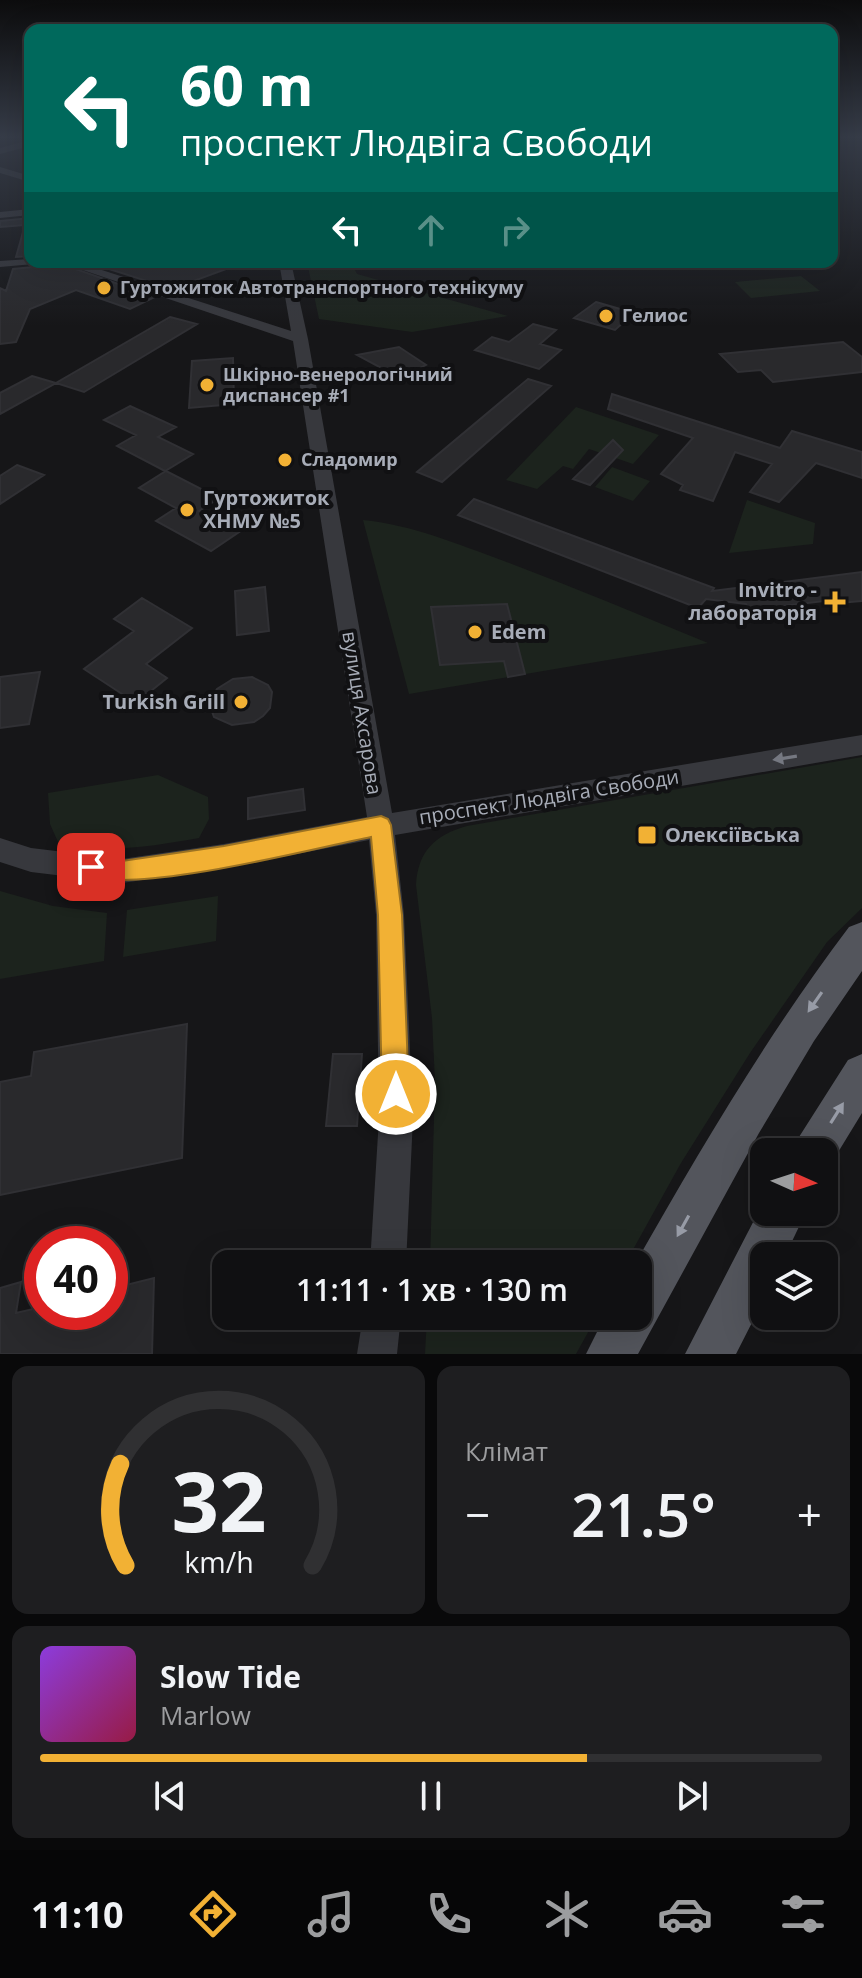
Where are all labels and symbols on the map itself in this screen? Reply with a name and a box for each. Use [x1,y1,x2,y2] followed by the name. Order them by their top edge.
[120,275,524,299] place label: Гуртожиток Автотранспортного технікуму
[95,279,113,297] marker: Гуртожиток Автотранспортного технікуму
[622,303,688,327] place label: Гелиос
[597,307,615,325] marker: Гелиос
[223,362,453,407] place label: Шкірно-венерологічний диспансер #1
[198,376,216,394] marker: Шкірно-венерологічний диспансер #1
[301,447,398,471] place label: Сладомир
[276,451,294,469] marker: Сладомир
[203,484,330,534] place label: Гуртожиток ХНМУ №5
[178,501,196,519] marker: Гуртожиток ХНМУ №5
[688,576,817,626] place label: Invitro - лабораторія
[824,591,846,613] marker: Invitro - лабораторія
[491,618,546,645] place label: Edem
[466,623,484,641] marker: Edem
[336,629,389,797] street label: вулиця Ахсарова
[103,688,225,715] place label: Turkish Grill
[232,693,250,711] marker: Turkish Grill
[772,752,797,765] one-way arrow
[417,763,681,830] street label: проспект Людвіга Свободи
[665,821,800,848] place label: Олексіївська
[636,824,658,846] marker: Олексіївська
[57,833,125,901] pin
[808,992,823,1013] one-way arrow
[354,1052,438,1136] position arrow
[830,1102,844,1124] one-way arrow
[750,1138,838,1226] north arrow
[676,1214,690,1237] one-way arrow
[24,1226,128,1330] speed limit sign: 40

